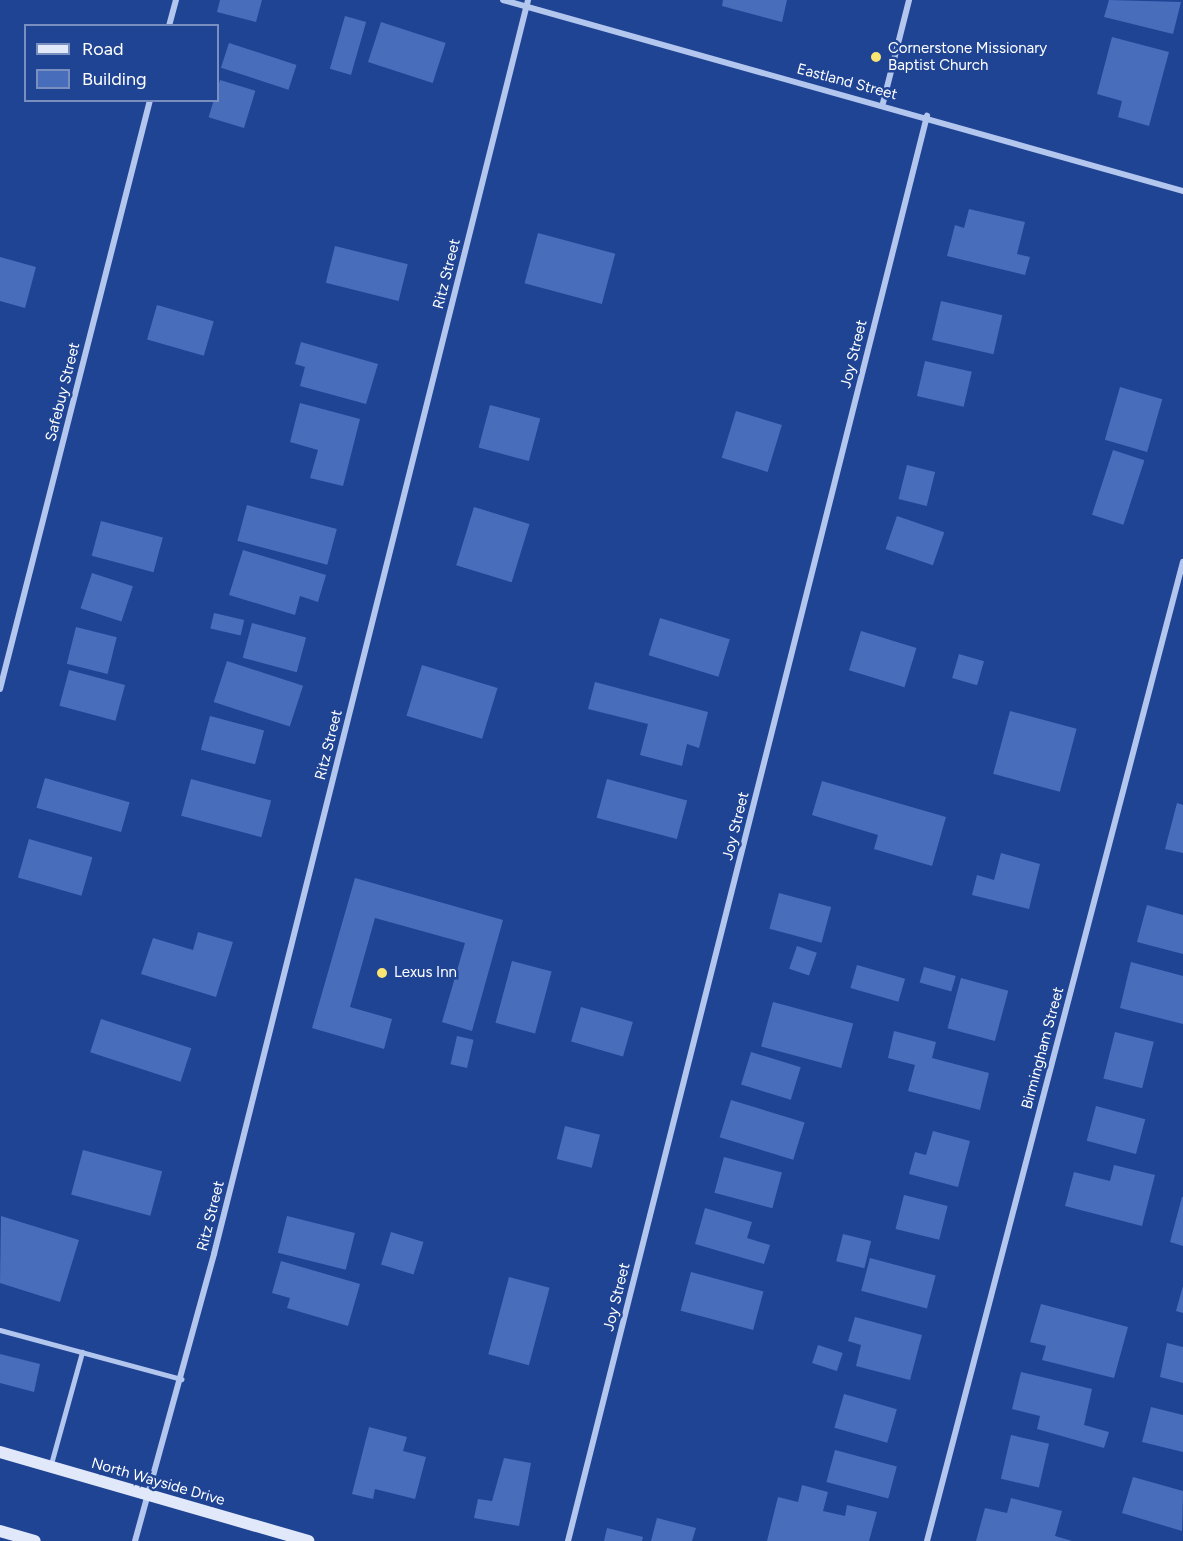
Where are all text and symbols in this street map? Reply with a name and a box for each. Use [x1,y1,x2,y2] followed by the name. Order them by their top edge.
[24,24,219,102] legend
[82,38,123,60] text: Road
[888,39,1047,74] place label: Cornerstone Missionary Baptist Church
[869,50,883,64] marker: Cornerstone Missionary Baptist Church
[795,60,899,104] street label: Eastland Street
[82,68,147,90] text: Building
[430,237,464,311] street label: Ritz Street
[837,318,871,390] street label: Joy Street
[42,341,84,443] street label: Safebuy Street
[312,708,346,782] street label: Ritz Street
[719,790,753,862] street label: Joy Street
[394,964,457,982] place label: Lexus Inn
[375,966,389,980] marker: Lexus Inn
[1018,985,1068,1111] street label: Birmingham Street
[194,1179,228,1253] street label: Ritz Street
[600,1261,634,1333] street label: Joy Street
[89,1454,227,1510] street label: North Wayside Drive

